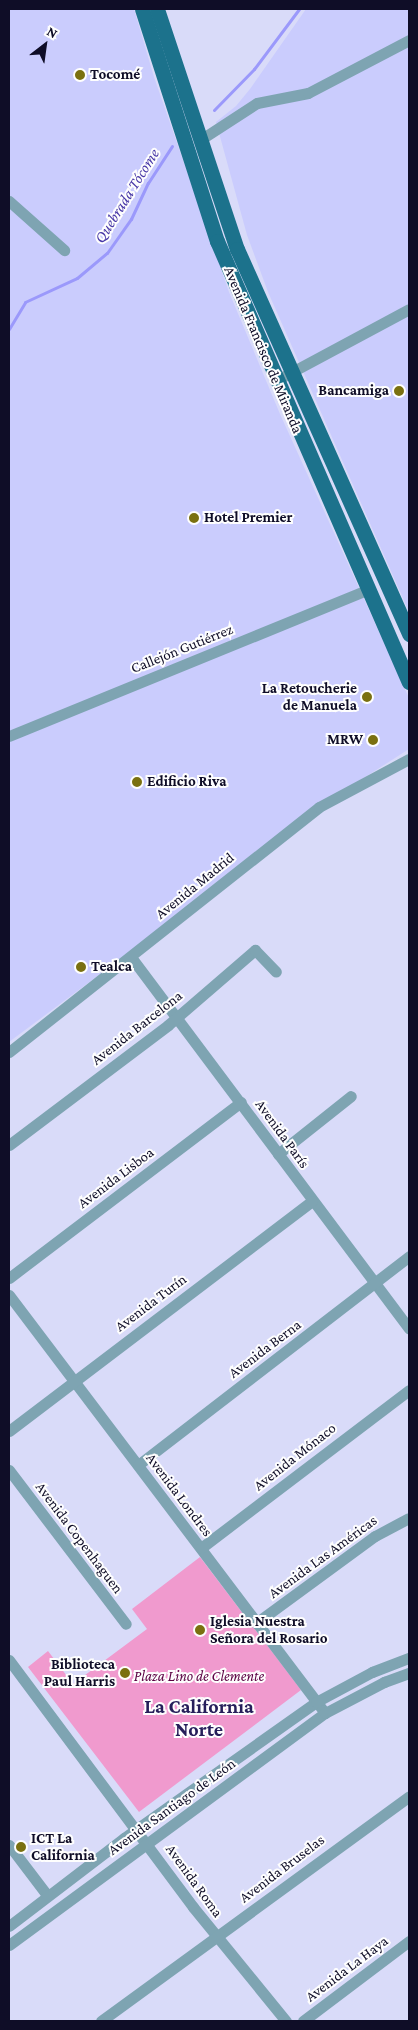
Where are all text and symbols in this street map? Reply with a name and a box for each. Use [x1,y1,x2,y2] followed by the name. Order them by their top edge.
[20,20,70,70] north arrow
[44,23,61,41] text: N
[90,66,140,84] place label: Tocomé
[74,69,86,81] marker: Tocomé
[90,145,164,247] water label: Quebrada Tócome
[220,264,306,436] street label: Avenida Francisco de Miranda
[318,382,389,400] place label: Bancamiga
[393,385,405,397] marker: Bancamiga
[204,509,292,527] place label: Hotel Premier
[188,512,200,524] marker: Hotel Premier
[128,620,236,678] street label: Callejón Gutiérrez
[262,679,357,714] place label: La Retoucherie de Manuela
[361,691,373,703] marker: La Retoucherie de Manuela
[327,731,363,749] place label: MRW
[367,734,379,746] marker: MRW
[147,773,227,791] place label: Edificio Riva
[131,776,143,788] marker: Edificio Riva
[152,849,238,923] street label: Avenida Madrid
[91,958,132,976] place label: Tealca
[75,961,87,973] marker: Tealca
[88,987,186,1069] street label: Avenida Barcelona
[251,1096,313,1172] street label: Avenida París
[74,1144,158,1212] street label: Avenida Lisboa
[112,1270,190,1336] street label: Avenida Turín
[225,1316,305,1382] street label: Avenida Berna
[250,1419,340,1495] street label: Avenida Mónaco
[142,1450,216,1540] street label: Avenida Londres
[31,1479,127,1597] street label: Avenida Copenhaguen
[265,1512,381,1602] street label: Avenida Las Américas
[210,1612,328,1647] place label: Iglesia Nuestra Señora del Rosario
[194,1624,206,1636] marker: Iglesia Nuestra Señora del Rosario
[44,1655,115,1690] place label: Biblioteca Paul Harris
[119,1667,131,1679] marker: Biblioteca Paul Harris
[134,1668,264,1686] park label: Plaza Lino de Clemente
[144,1695,254,1742] district label: La California Norte
[105,1755,239,1859] street label: Avenida Santiago de León
[31,1829,95,1864] place label: ICT La California
[236,1831,328,1907] street label: Avenida Bruselas
[15,1841,27,1853] marker: ICT La California
[162,1841,226,1921] street label: Avenida Roma
[302,1932,392,2006] street label: Avenida La Haya

